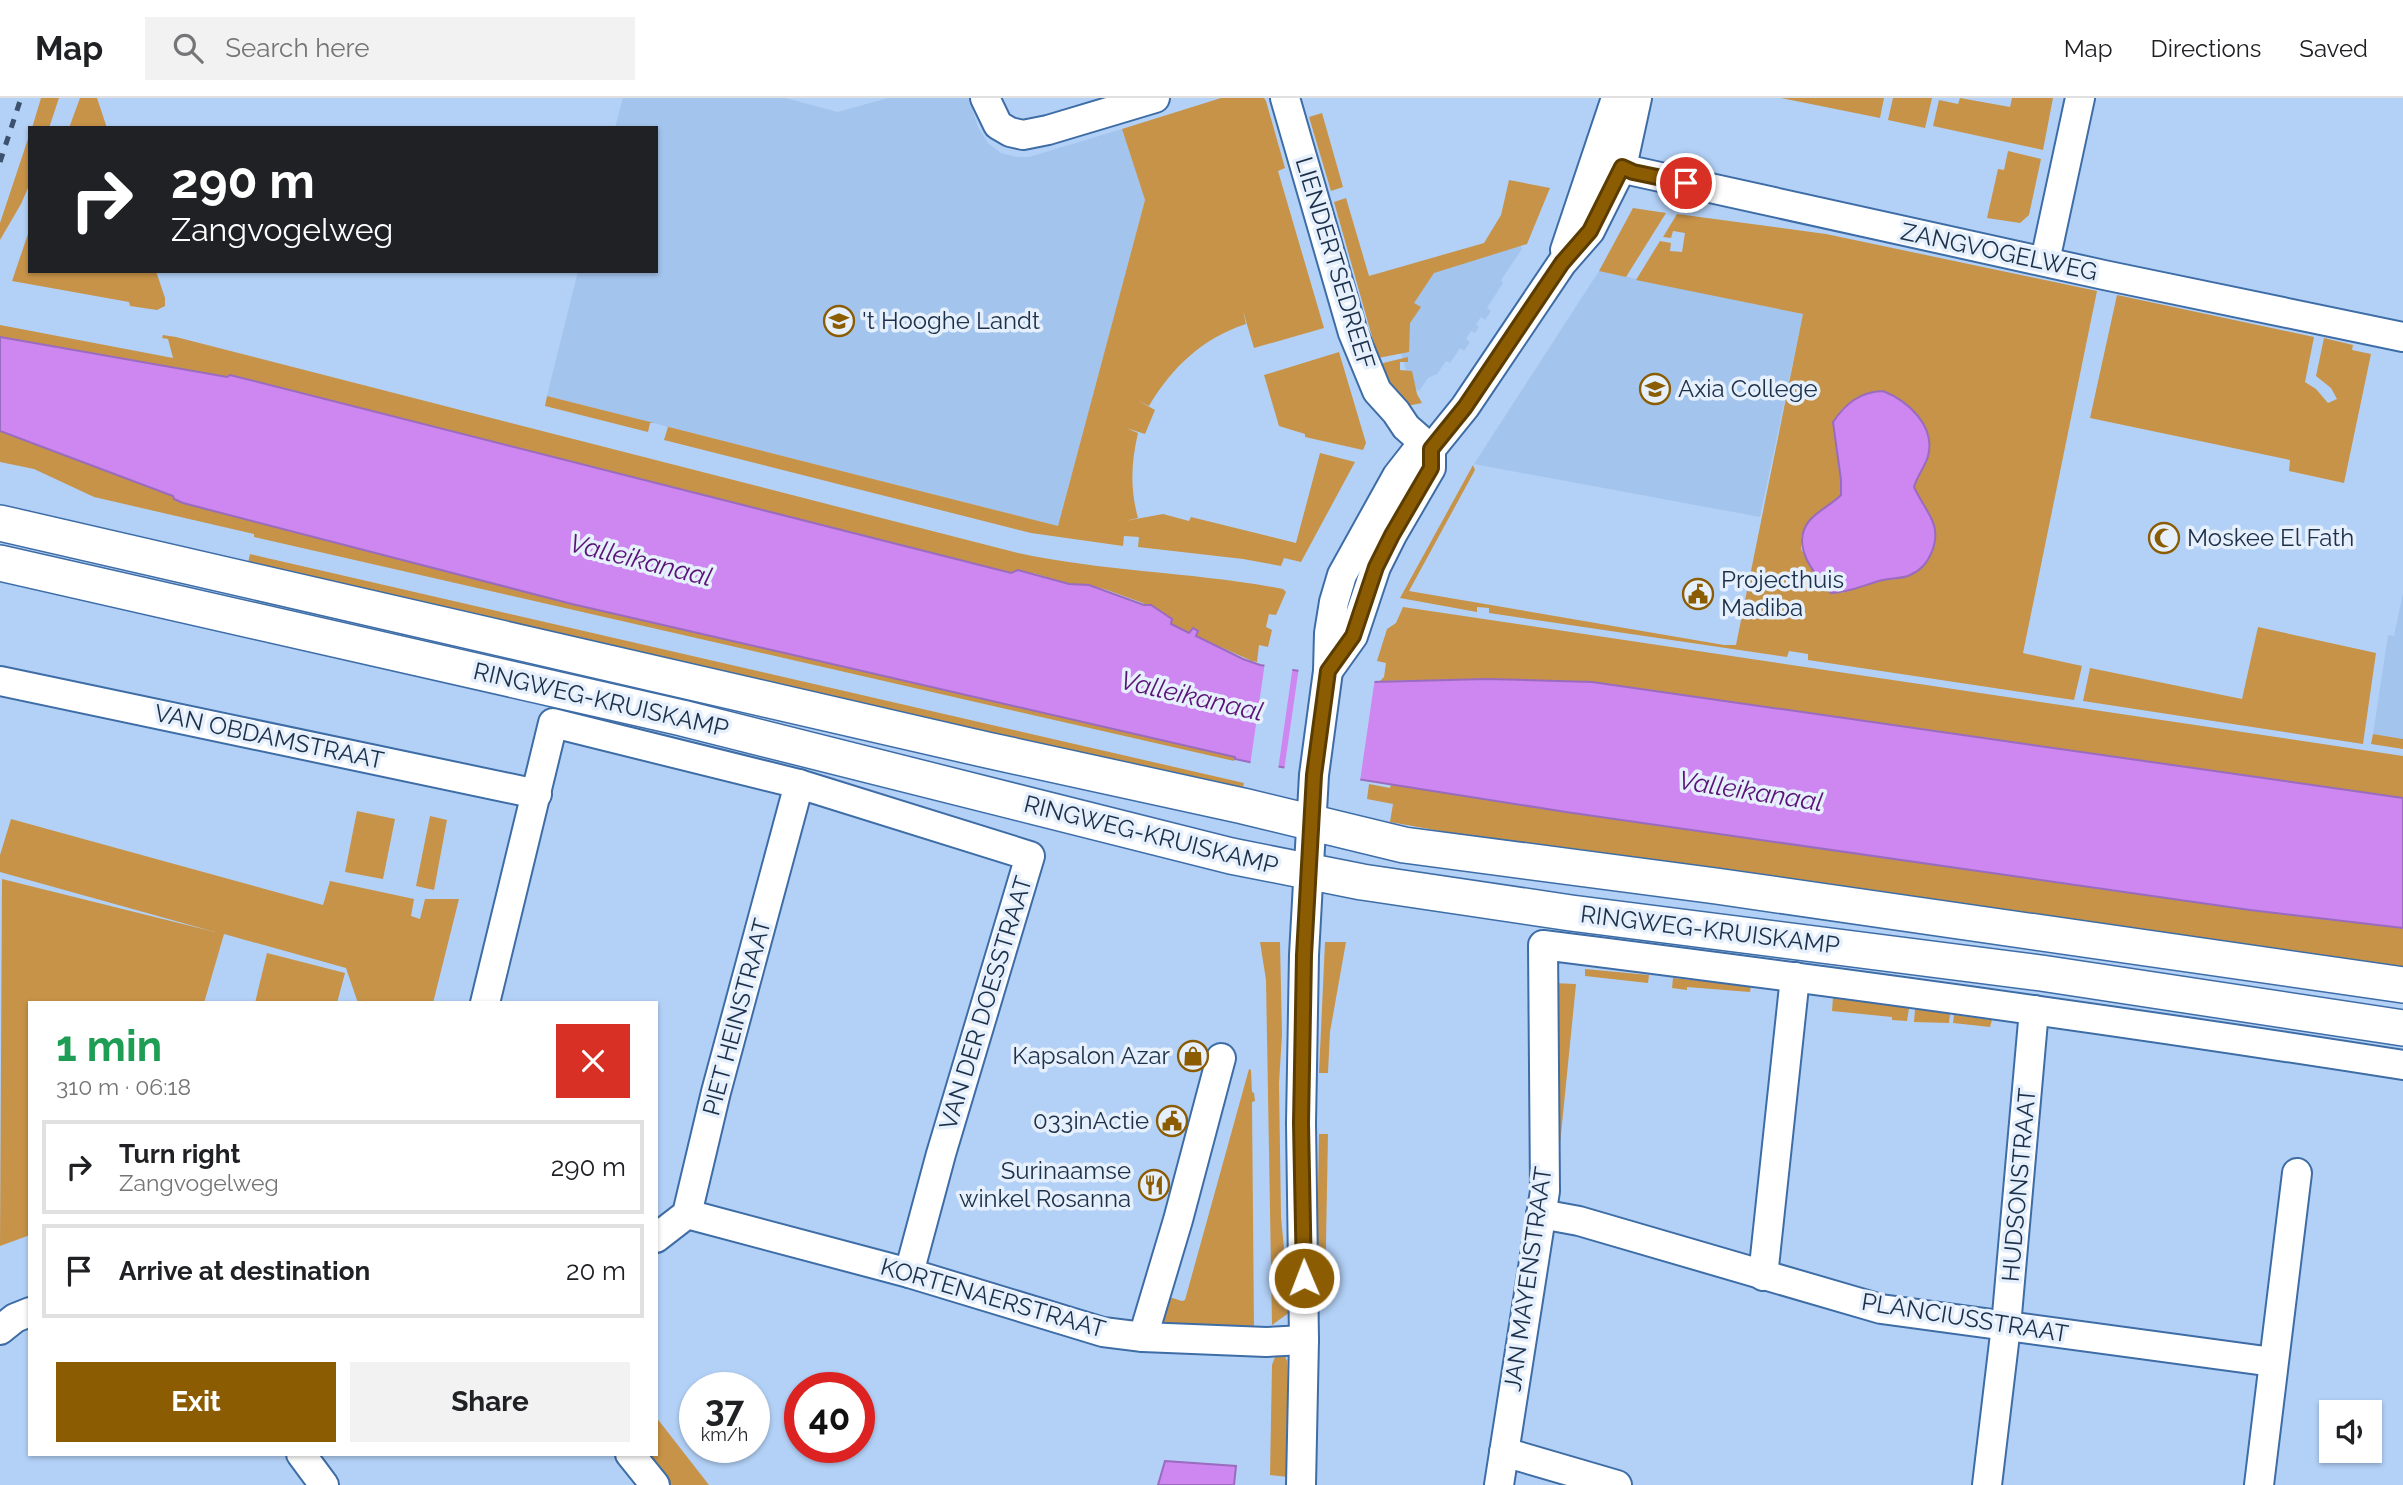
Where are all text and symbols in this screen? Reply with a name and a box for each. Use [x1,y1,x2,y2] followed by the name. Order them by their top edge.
[145,17,635,80] search box
[35,29,103,68] text: Map
[169,29,207,67] icon: search
[225,33,370,63] text: Search here
[2064,34,2113,63] text: Map
[2151,34,2261,63] text: Directions
[2299,34,2368,63] text: Saved
[171,152,315,209] text: 290 m
[1289,153,1382,372] street label: LIENDERTSEDREEF
[1656,153,1716,213] pin
[56,154,147,245] icon: right
[1667,164,1705,202] icon: arrive
[171,211,393,248] text: Zangvogelweg
[1898,217,2100,286] street label: ZANGVOGELWEG
[822,304,856,338] school or university icon: 't Hooghe Landt
[862,306,1040,335] place label: 't Hooghe Landt
[1638,372,1672,406] school or university icon: Axia College
[1678,374,1818,403] place label: Axia College
[2147,521,2181,555] mosque icon: Moskee El Fath
[2187,523,2354,552] place label: Moskee El Fath
[567,528,715,592] water label: Valleikanaal
[1721,565,1844,622] place label: Projecthuis Madiba
[1681,577,1715,611] public building icon: Projecthuis Madiba
[471,656,732,743] street label: RINGWEG-KRUISKAMP
[1118,665,1267,727] water label: Valleikanaal
[152,698,387,775] street label: VAN OBDAMSTRAAT
[1677,765,1825,817] water label: Valleikanaal
[1021,789,1281,880] street label: RINGWEG-KRUISKAMP
[933,872,1038,1133] street label: VAN DER DOESSTRAAT
[1579,899,1841,960] street label: RINGWEG-KRUISKAMP
[696,915,777,1118] street label: PIET HEINSTRAAT
[56,1022,162,1071] text: 1 min
[556,1024,630,1098] button: close
[1176,1039,1210,1073] shop icon: Kapsalon Azar
[1012,1041,1171,1070] place label: Kapsalon Azar
[56,1073,191,1100] text: 310 m · 06:18
[1996,1087,2041,1283] street label: HUDSONSTRAAT
[1155,1104,1189,1138] public building icon: 033inActie
[1033,1106,1149,1135] place label: 033inActie
[119,1139,240,1169] text: Turn right
[60,1148,98,1186] icon: right
[551,1152,626,1182] text: 290 m
[959,1156,1131,1213] place label: Surinaamse winkel Rosanna
[1497,1164,1558,1393] street label: JAN MAYENSTRAAT
[1137,1168,1171,1202] restaurant icon: Surinaamse winkel Rosanna
[119,1169,279,1196] text: Zangvogelweg
[1267,1241,1341,1315] position arrow
[60,1252,98,1290] icon: arrive
[877,1252,1109,1344] street label: KORTENAERSTRAAT
[119,1256,370,1286] text: Arrive at destination
[566,1256,626,1286] text: 20 m
[1860,1287,2071,1348] street label: PLANCIUSSTRAAT
[56,1362,336,1442] button: Exit
[350,1362,630,1442] button: Share
[784,1372,875,1463] speed limit sign: 40
[705,1388,744,1429] text: 37
[2319,1400,2382,1463] map controls
[2319,1400,2382,1463] button: sound
[701,1424,748,1445] text: km/h

